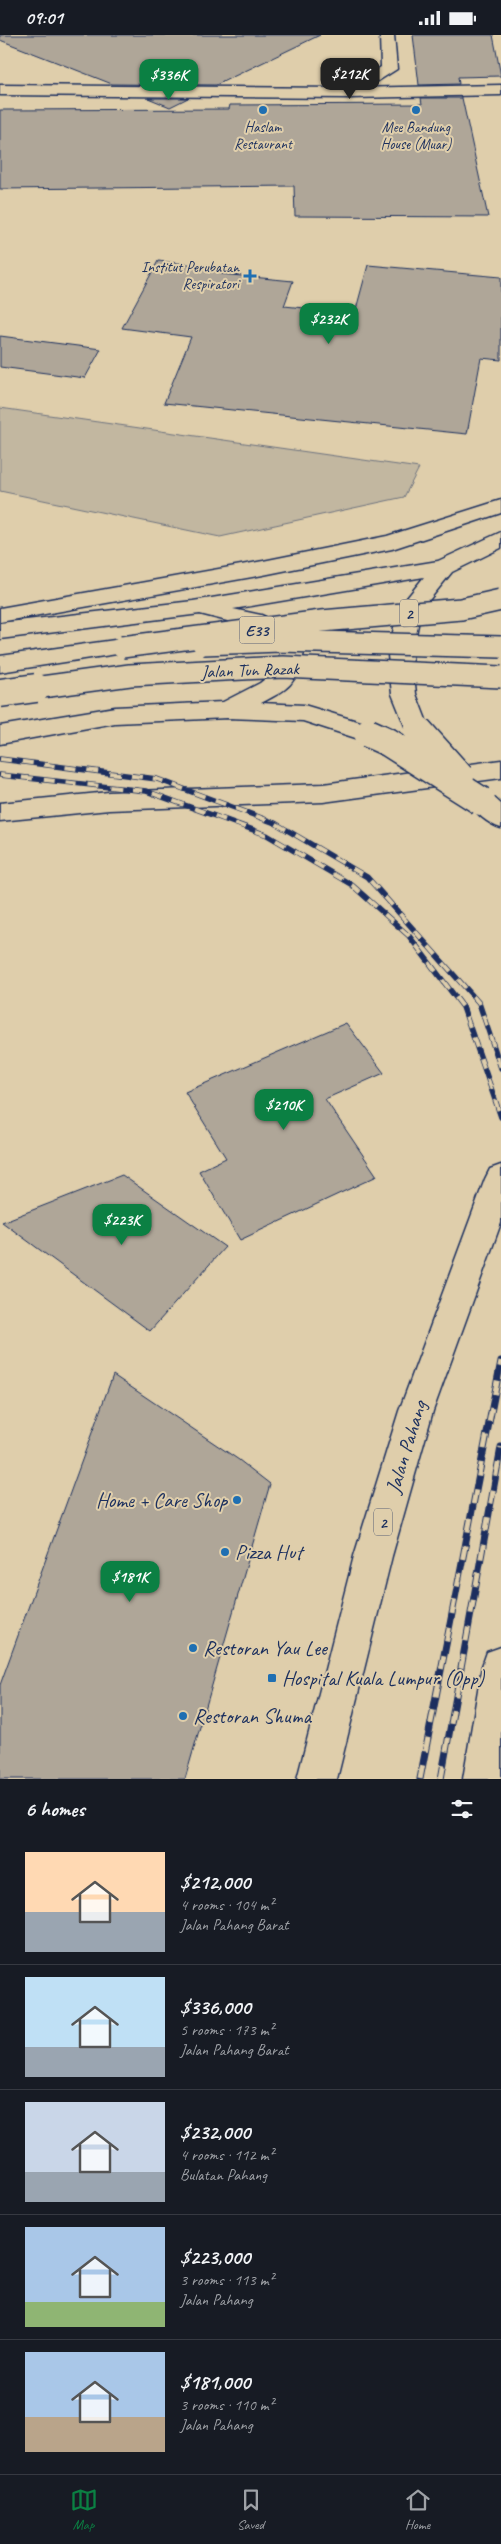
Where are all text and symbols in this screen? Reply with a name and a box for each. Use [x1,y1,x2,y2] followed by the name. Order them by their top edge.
[25,6,63,30] text: 09:01
[315,57,385,100] pin: $212K
[134,58,204,101] pin: $336K
[332,64,368,84] text: $212K
[150,65,188,85] text: $336K
[257,104,269,116] marker: Haslam Restaurant
[410,104,422,116] marker: Mee Bandung House (Muar)
[234,118,294,154] place label: Haslam Restaurant
[381,118,452,154] place label: Mee Bandung House (Muar)
[141,258,241,294] place label: Institut Perubatan Respiratori
[243,269,257,283] marker: Institut Perubatan Respiratori
[294,303,364,345] pin: $232K
[311,309,347,329] text: $232K
[400,599,418,627] road number: 2
[240,617,274,643] road number: E33
[200,657,301,683] street label: Jalan Tun Razak
[249,1089,319,1131] pin: $210K
[266,1095,302,1115] text: $210K
[87,1203,157,1246] pin: $223K
[104,1210,140,1230] text: $223K
[379,1396,433,1497] street label: Jalan Pahang
[96,1487,229,1513] place label: Home + Care Shop
[231,1494,243,1506] marker: Home + Care Shop
[374,1509,392,1535] road number: 2
[235,1539,305,1565] place label: Pizza Hut
[219,1546,231,1558] marker: Pizza Hut
[95,1561,165,1603] pin: $181K
[112,1567,148,1587] text: $181K
[203,1635,329,1661] place label: Restoran Yau Lee
[187,1642,199,1654] marker: Restoran Yau Lee
[282,1665,485,1691] place label: Hospital Kuala Lumpur (Opp)
[266,1672,278,1684] marker: Hospital Kuala Lumpur (Opp)
[193,1703,312,1729] place label: Restoran Shuma
[177,1710,189,1722] marker: Restoran Shuma
[448,1795,476,1823] icon: filters
[25,1796,85,1822] text: 6 homes
[180,1869,250,1895] text: $212,000
[65,1872,125,1932] icon: home
[180,1895,274,1915] text: 4 rooms · 104 m²
[180,1915,289,1935] text: Jalan Pahang Barat
[180,1994,251,2020] text: $336,000
[65,1997,125,2057] icon: home
[180,2020,274,2040] text: 5 rooms · 173 m²
[180,2040,289,2060] text: Jalan Pahang Barat
[180,2119,250,2145] text: $232,000
[65,2122,125,2182] icon: home
[180,2145,274,2165] text: 4 rooms · 112 m²
[180,2165,267,2185] text: Bulatan Pahang
[180,2244,250,2270] text: $223,000
[65,2247,125,2307] icon: home
[180,2270,274,2290] text: 3 rooms · 113 m²
[180,2290,252,2310] text: Jalan Pahang
[180,2369,250,2395] text: $181,000
[65,2372,125,2432] icon: home
[180,2395,274,2415] text: 3 rooms · 110 m²
[180,2415,252,2435] text: Jalan Pahang
[70,2486,98,2533] tab: Map
[237,2486,265,2533] tab: Saved
[404,2486,432,2533] tab: Home

